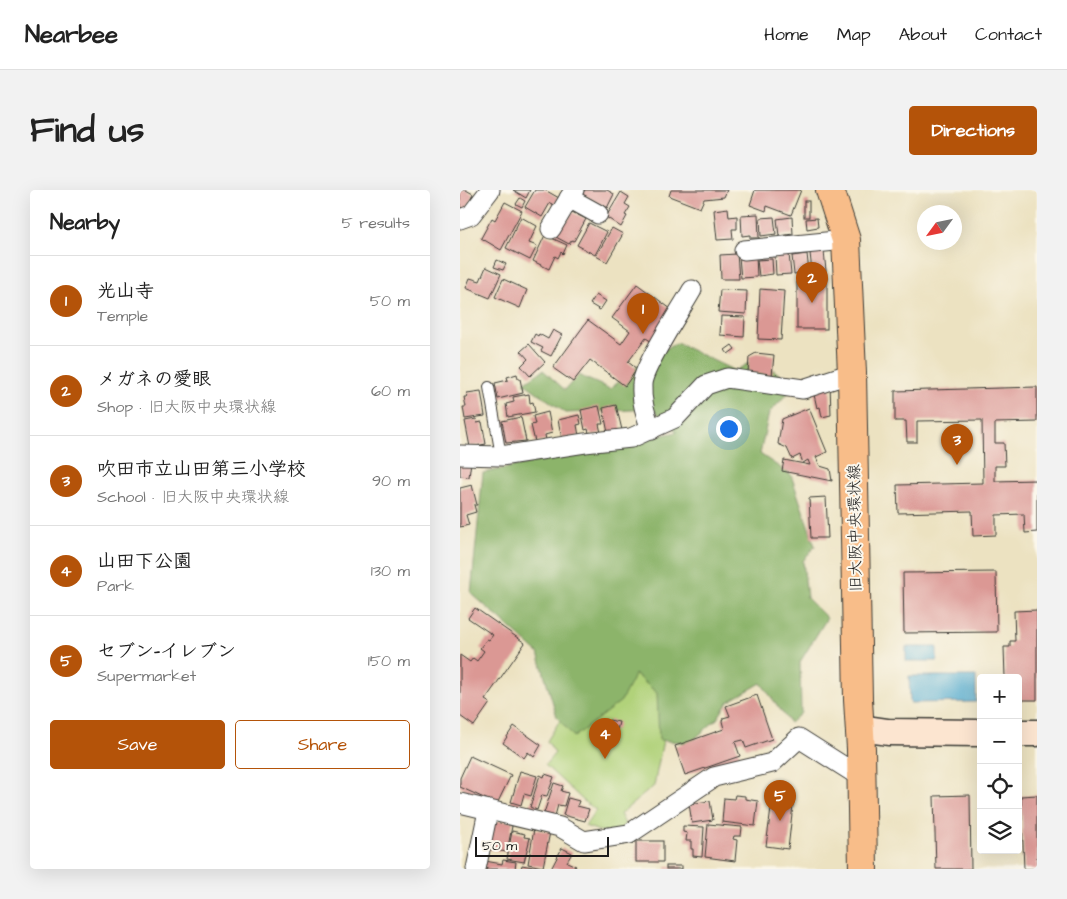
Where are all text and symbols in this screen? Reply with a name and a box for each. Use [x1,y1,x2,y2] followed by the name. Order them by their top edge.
[25,18,118,52] text: Nearbee
[764,22,809,47] text: Home
[837,22,871,47] text: Map
[899,22,947,47] text: About
[975,22,1042,47] text: Contact
[30,106,144,155] text: Find us
[909,106,1037,155] button: Directions
[917,205,962,250] north arrow
[50,208,120,237] text: Nearby
[342,212,410,234] text: 5 results
[796,262,828,303] pin: 2
[97,278,154,305] text: 光山寺
[65,290,67,312] text: 1
[370,290,410,312] text: 50 m
[627,293,659,334] pin: 1
[97,305,148,327] text: Temple
[97,366,211,393] text: メガネの愛眼
[61,380,71,402] text: 2
[371,380,410,402] text: 60 m
[97,396,276,418] text: Shop · 旧大阪中央環状線
[716,416,742,442] your location
[941,424,973,465] pin: 3
[97,456,306,483] text: 吹田市立山田第三小学校
[843,464,867,592] street label: 旧大阪中央環状線
[62,470,70,492] text: 3
[372,470,410,492] text: 90 m
[97,486,289,508] text: School · 旧大阪中央環状線
[97,548,192,575] text: 山田下公園
[61,560,71,582] text: 4
[371,560,410,582] text: 130 m
[97,575,134,597] text: Park
[97,638,236,665] text: セブン-イレブン
[60,650,72,672] text: 5
[368,650,410,672] text: 150 m
[97,665,196,687] text: Supermarket
[977,674,1022,854] map controls
[977,674,1022,719] button: +
[589,718,621,759] pin: 4
[977,719,1022,764] button: −
[50,720,225,769] button: Save
[235,720,410,769] button: Share
[977,764,1022,809] button: locate
[764,780,796,821] pin: 5
[977,809,1022,854] button: layers
[475,834,609,857] scale bar
[482,836,517,856] text: 50 m

